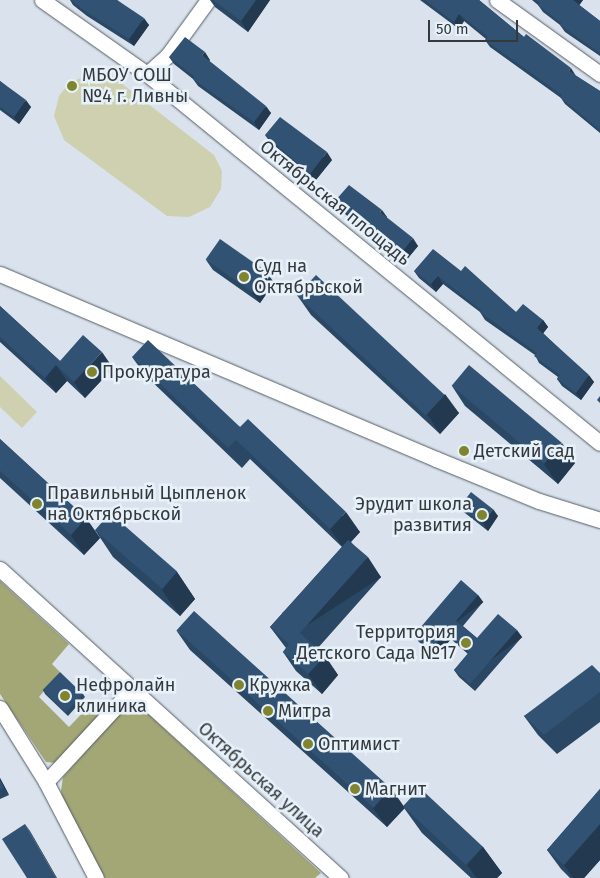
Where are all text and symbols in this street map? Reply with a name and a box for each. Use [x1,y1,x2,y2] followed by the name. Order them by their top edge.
[430,10,520,42] scale bar
[436,20,469,38] text: 50 m
[82,65,188,108] place label: МБОУ СОШ №4 г. Ливны
[66,80,78,92] marker: МБОУ СОШ №4 г. Ливны
[256,136,414,270] street label: Октябрьская площадь
[254,256,363,298] place label: Суд на Октябрьской
[238,271,250,283] marker: Суд на Октябрьской
[102,361,211,383] place label: Прокуратура
[86,366,98,378] marker: Прокуратура
[474,440,575,462] place label: Детский сад
[458,445,470,457] marker: Детский сад
[47,483,246,526] place label: Правильный Цыпленок на Октябрьской
[355,494,472,536] place label: Эрудит школа развития
[31,498,43,510] marker: Правильный Цыпленок на Октябрьской
[476,509,488,521] marker: Эрудит школа развития
[297,622,456,664] place label: Территория Детского Сада №17
[460,637,472,649] marker: Территория Детского Сада №17
[249,674,311,696] place label: Кружка
[76,675,175,718] place label: Нефролайн клиника
[233,679,245,691] marker: Кружка
[58,689,72,703] marker: Нефролайн клиника
[278,700,331,722] place label: Митра
[262,705,274,717] marker: Митра
[194,718,328,842] street label: Октябрьская улица
[318,733,400,755] place label: Оптимист
[302,738,314,750] marker: Оптимист
[365,778,426,800] place label: Магнит
[349,783,361,795] marker: Магнит

